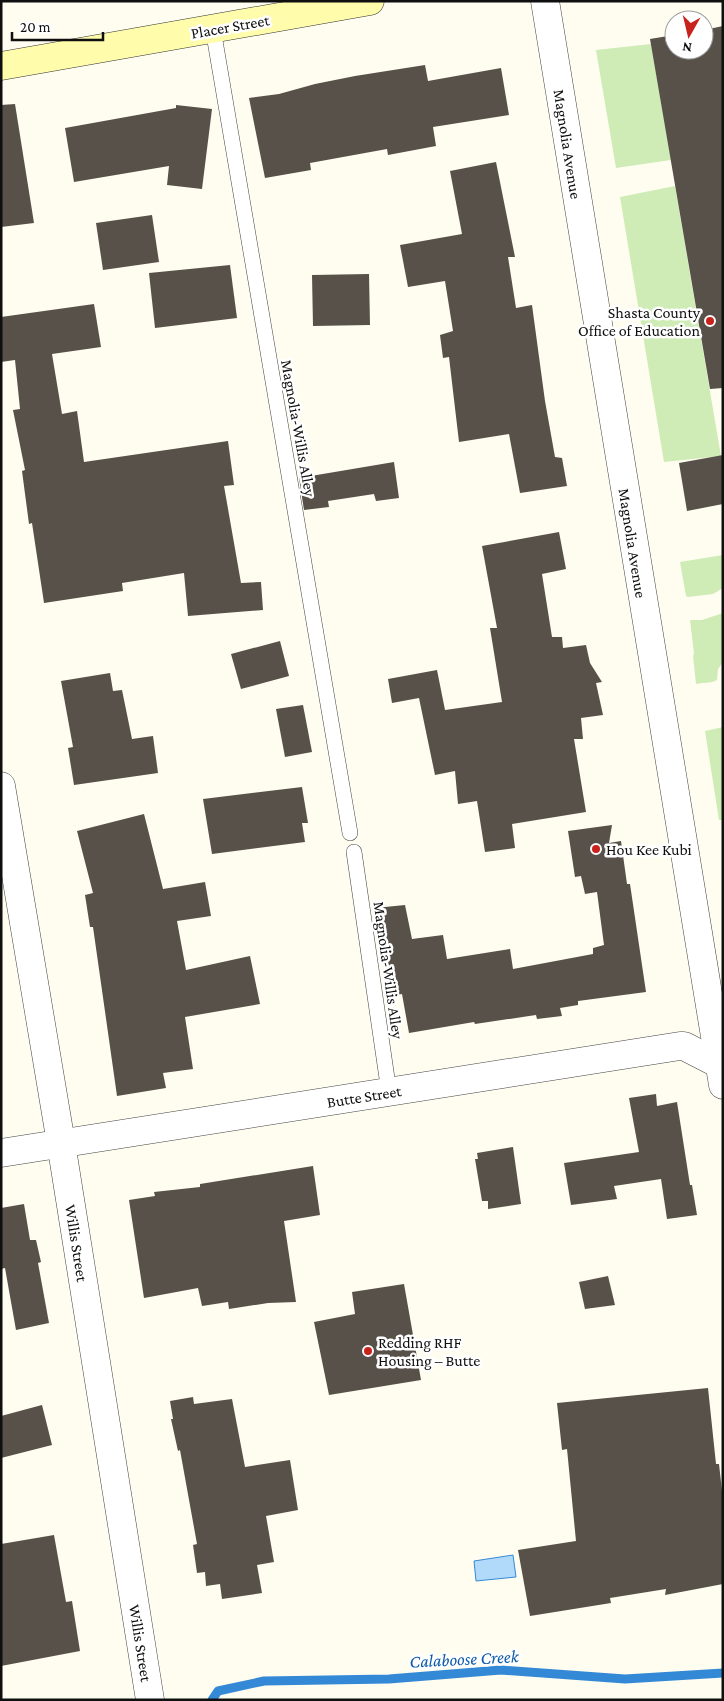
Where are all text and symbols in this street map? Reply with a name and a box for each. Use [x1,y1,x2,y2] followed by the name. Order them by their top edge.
[12,10,104,42] scale bar
[664,10,714,60] north arrow
[190,11,271,42] street label: Placer Street
[20,19,51,35] text: 20 m
[681,39,693,56] text: N
[549,88,585,200] street label: Magnolia Avenue
[578,304,701,339] place label: Shasta County Office of Education
[704,315,716,327] marker: Shasta County Office of Education
[277,358,319,499] street label: Magnolia-Willis Alley
[614,487,650,599] street label: Magnolia Avenue
[606,841,692,858] place label: Hou Kee Kubi
[590,843,602,855] marker: Hou Kee Kubi
[369,900,407,1041] street label: Magnolia-Willis Alley
[326,1082,403,1111] street label: Butte Street
[62,1203,91,1284] street label: Willis Street
[378,1334,480,1370] place label: Redding RHF Housing – Butte
[362,1345,374,1357] marker: Redding RHF Housing – Butte
[126,1603,155,1684] street label: Willis Street
[409,1646,520,1672] water label: Calaboose Creek

